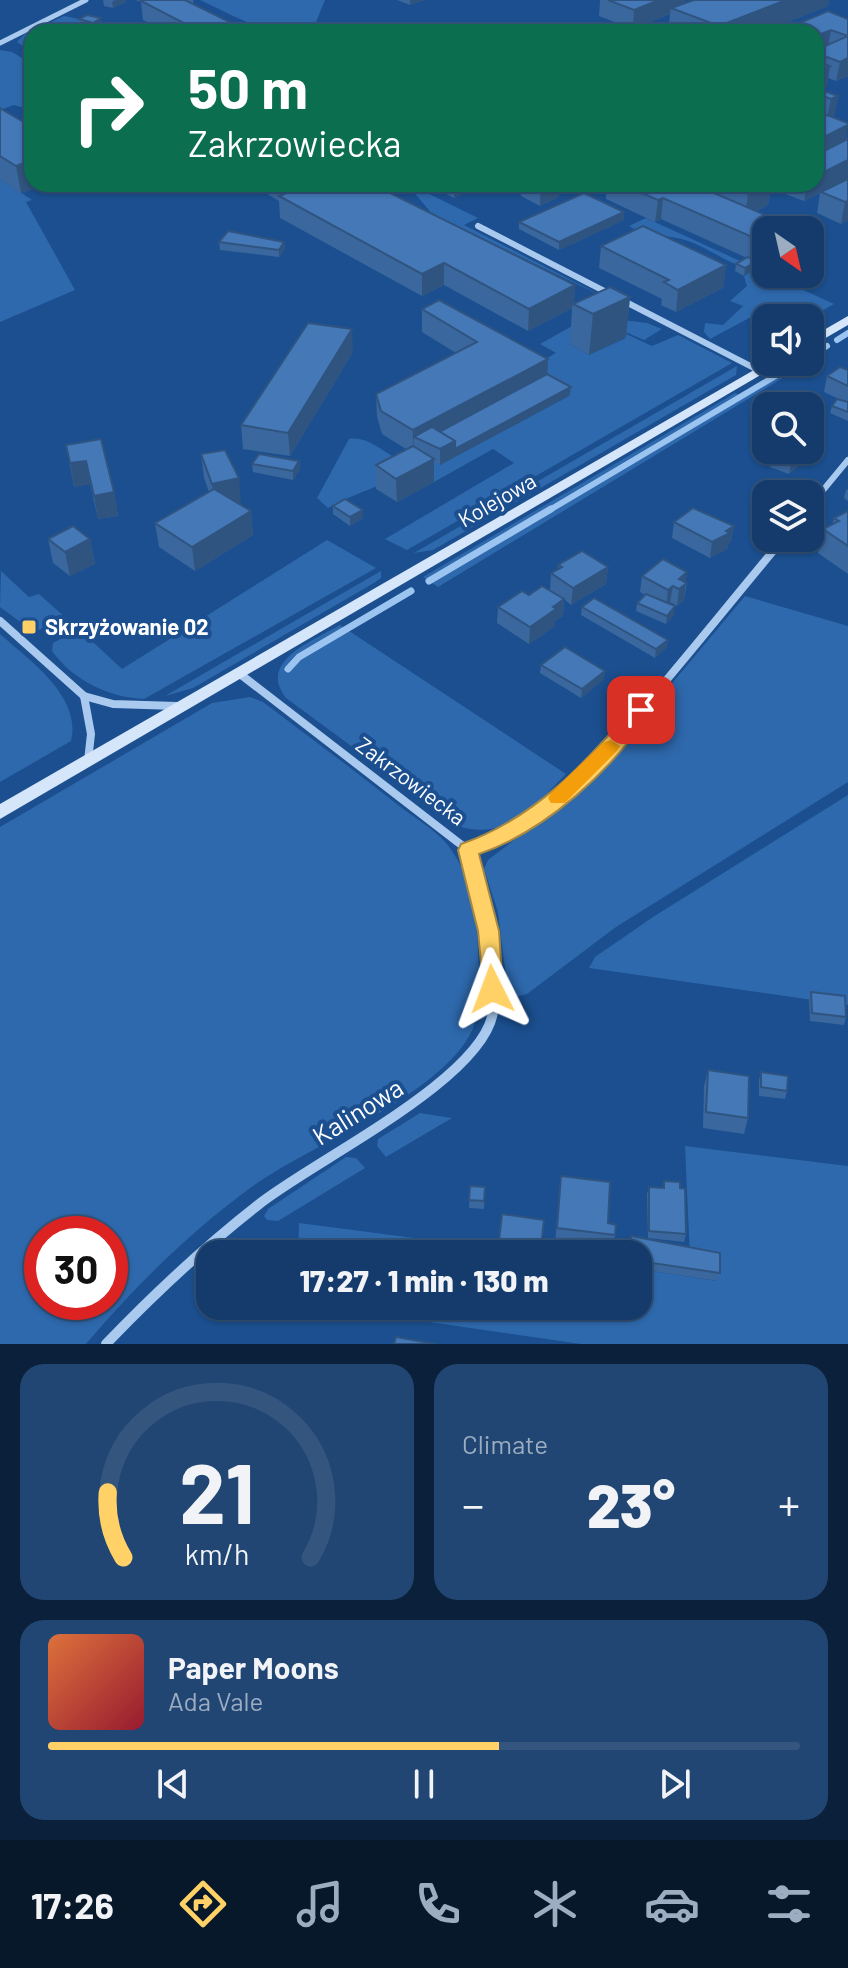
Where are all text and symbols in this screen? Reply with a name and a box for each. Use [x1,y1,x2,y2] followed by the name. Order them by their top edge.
[188,53,308,120] text: 50 m
[56,56,160,160] icon: right
[188,121,401,164] text: Zakrzowiecka
[752,216,824,288] north arrow
[752,216,824,552] map controls
[752,304,824,376] button: sound
[752,392,824,464] button: search
[453,466,540,532] street label: Kolejowa
[752,480,824,552] button: layers
[45,613,209,639] place label: Skrzyżowanie 02
[20,618,38,636] marker: Skrzyżowanie 02
[607,676,675,744] pin
[619,688,663,732] icon: arrive
[352,731,472,830] street label: Zakrzowiecka
[450,947,534,1031] position arrow
[306,1071,408,1151] street label: Kalinowa
[24,1216,128,1320] speed limit sign: 30
[299,1262,549,1298] text: 17:27 · 1 min · 130 m
[462,1428,548,1459] text: Climate
[179,1441,255,1541] text: 21
[587,1468,675,1540] text: 23°
[462,1477,484,1530] text: −
[778,1477,800,1530] text: +
[185,1536,249,1571] text: km/h
[168,1649,339,1685] text: Paper Moons
[168,1685,263,1716] text: Ada Vale
[151,1762,195,1806] icon: previous
[402,1762,446,1806] icon: pause
[653,1762,697,1806] icon: next
[175,1876,231,1932] icon: directions
[292,1876,348,1932] icon: music
[410,1876,466,1932] icon: phone
[527,1876,583,1932] icon: climate
[644,1876,700,1932] icon: car
[761,1876,817,1932] icon: filters
[31,1883,114,1926] text: 17:26

